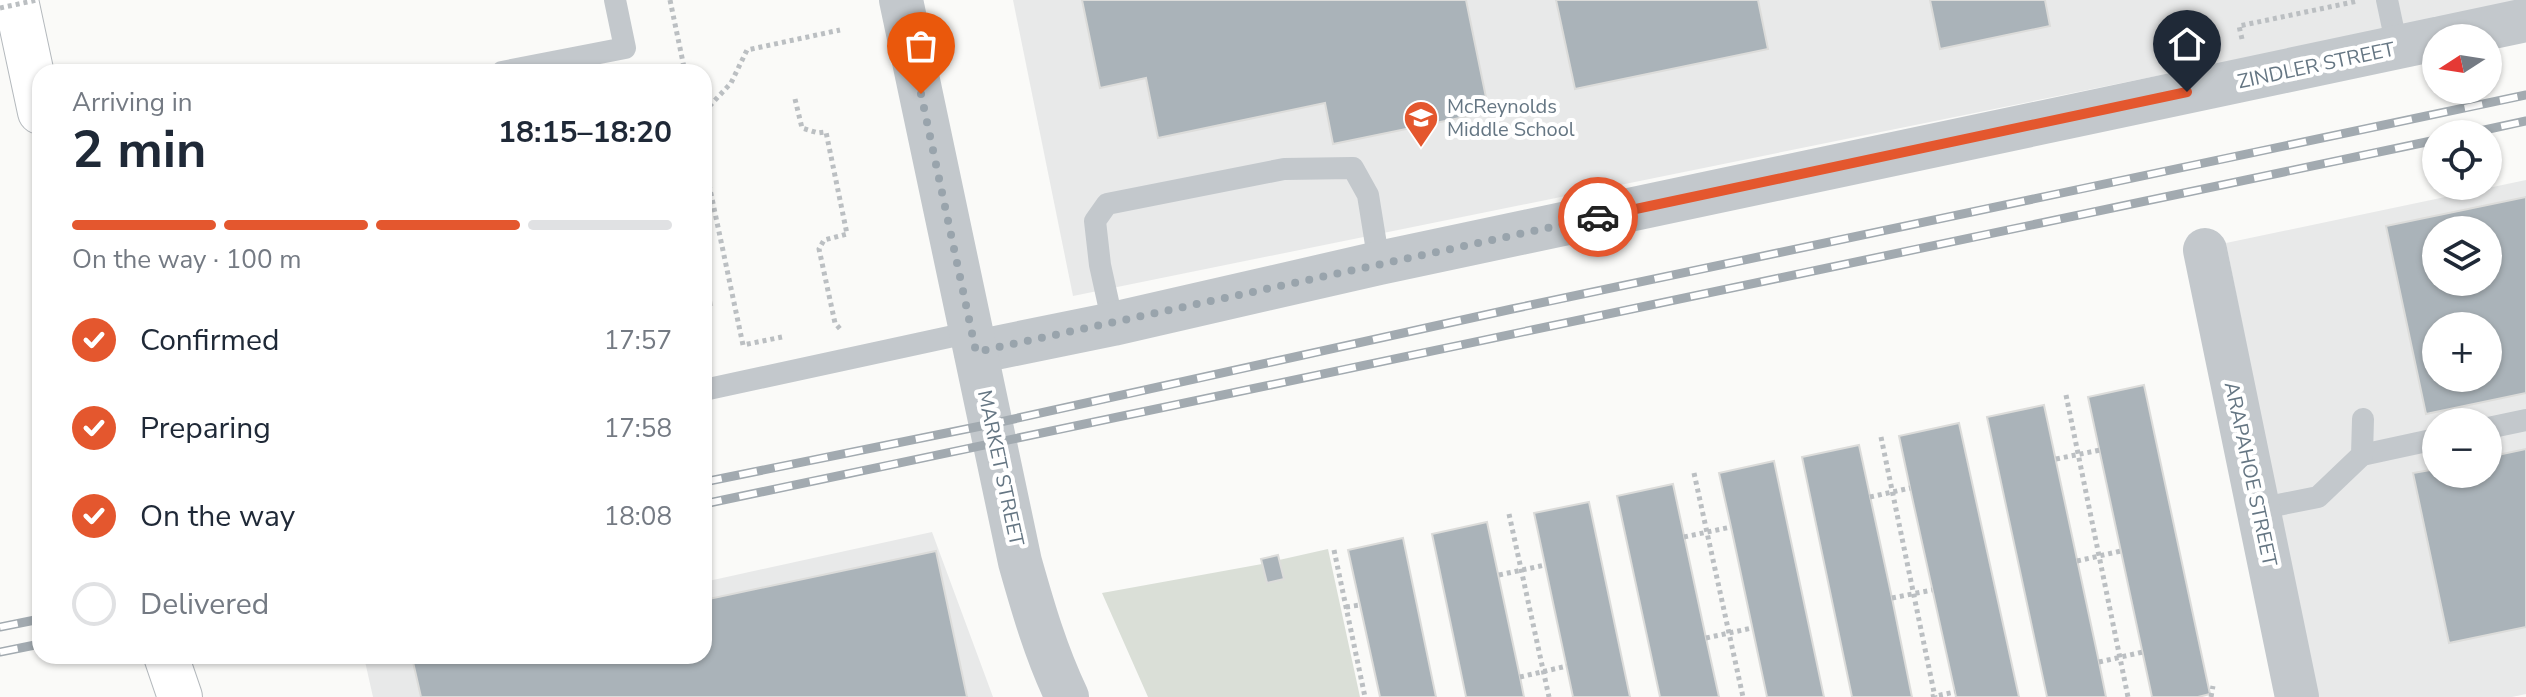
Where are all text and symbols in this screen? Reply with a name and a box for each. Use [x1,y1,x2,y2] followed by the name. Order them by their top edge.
[2153,10,2221,92] pin
[887,12,955,94] pin
[2165,22,2209,66] icon: home
[899,24,943,68] icon: bag
[2422,24,2502,104] north arrow
[2422,24,2502,488] map controls
[2235,36,2397,95] street label: ZINDLER STREET
[72,85,193,120] text: Arriving in
[1447,93,1575,143] place label: McReynolds Middle School
[1402,99,1440,149] school or university icon: McReynolds Middle School
[498,112,672,153] text: 18:15–18:20
[72,114,207,185] text: 2 min
[2422,120,2502,200] button: locate
[1558,177,1638,257] courier
[1576,195,1620,239] icon: car
[2422,216,2502,296] button: layers
[72,242,301,277] text: On the way · 100 m
[2422,312,2502,392] button: +
[72,318,116,362] icon: check
[140,320,280,361] text: Confirmed
[604,323,672,358] text: 17:57
[2218,379,2283,569] street label: ARAPAHOE STREET
[971,388,1030,549] street label: MARKET STREET
[72,406,116,450] icon: check
[140,408,271,449] text: Preparing
[2422,408,2502,488] button: −
[604,411,672,446] text: 17:58
[72,494,116,538] icon: check
[140,496,295,537] text: On the way
[604,499,672,534] text: 18:08
[140,584,269,625] text: Delivered

